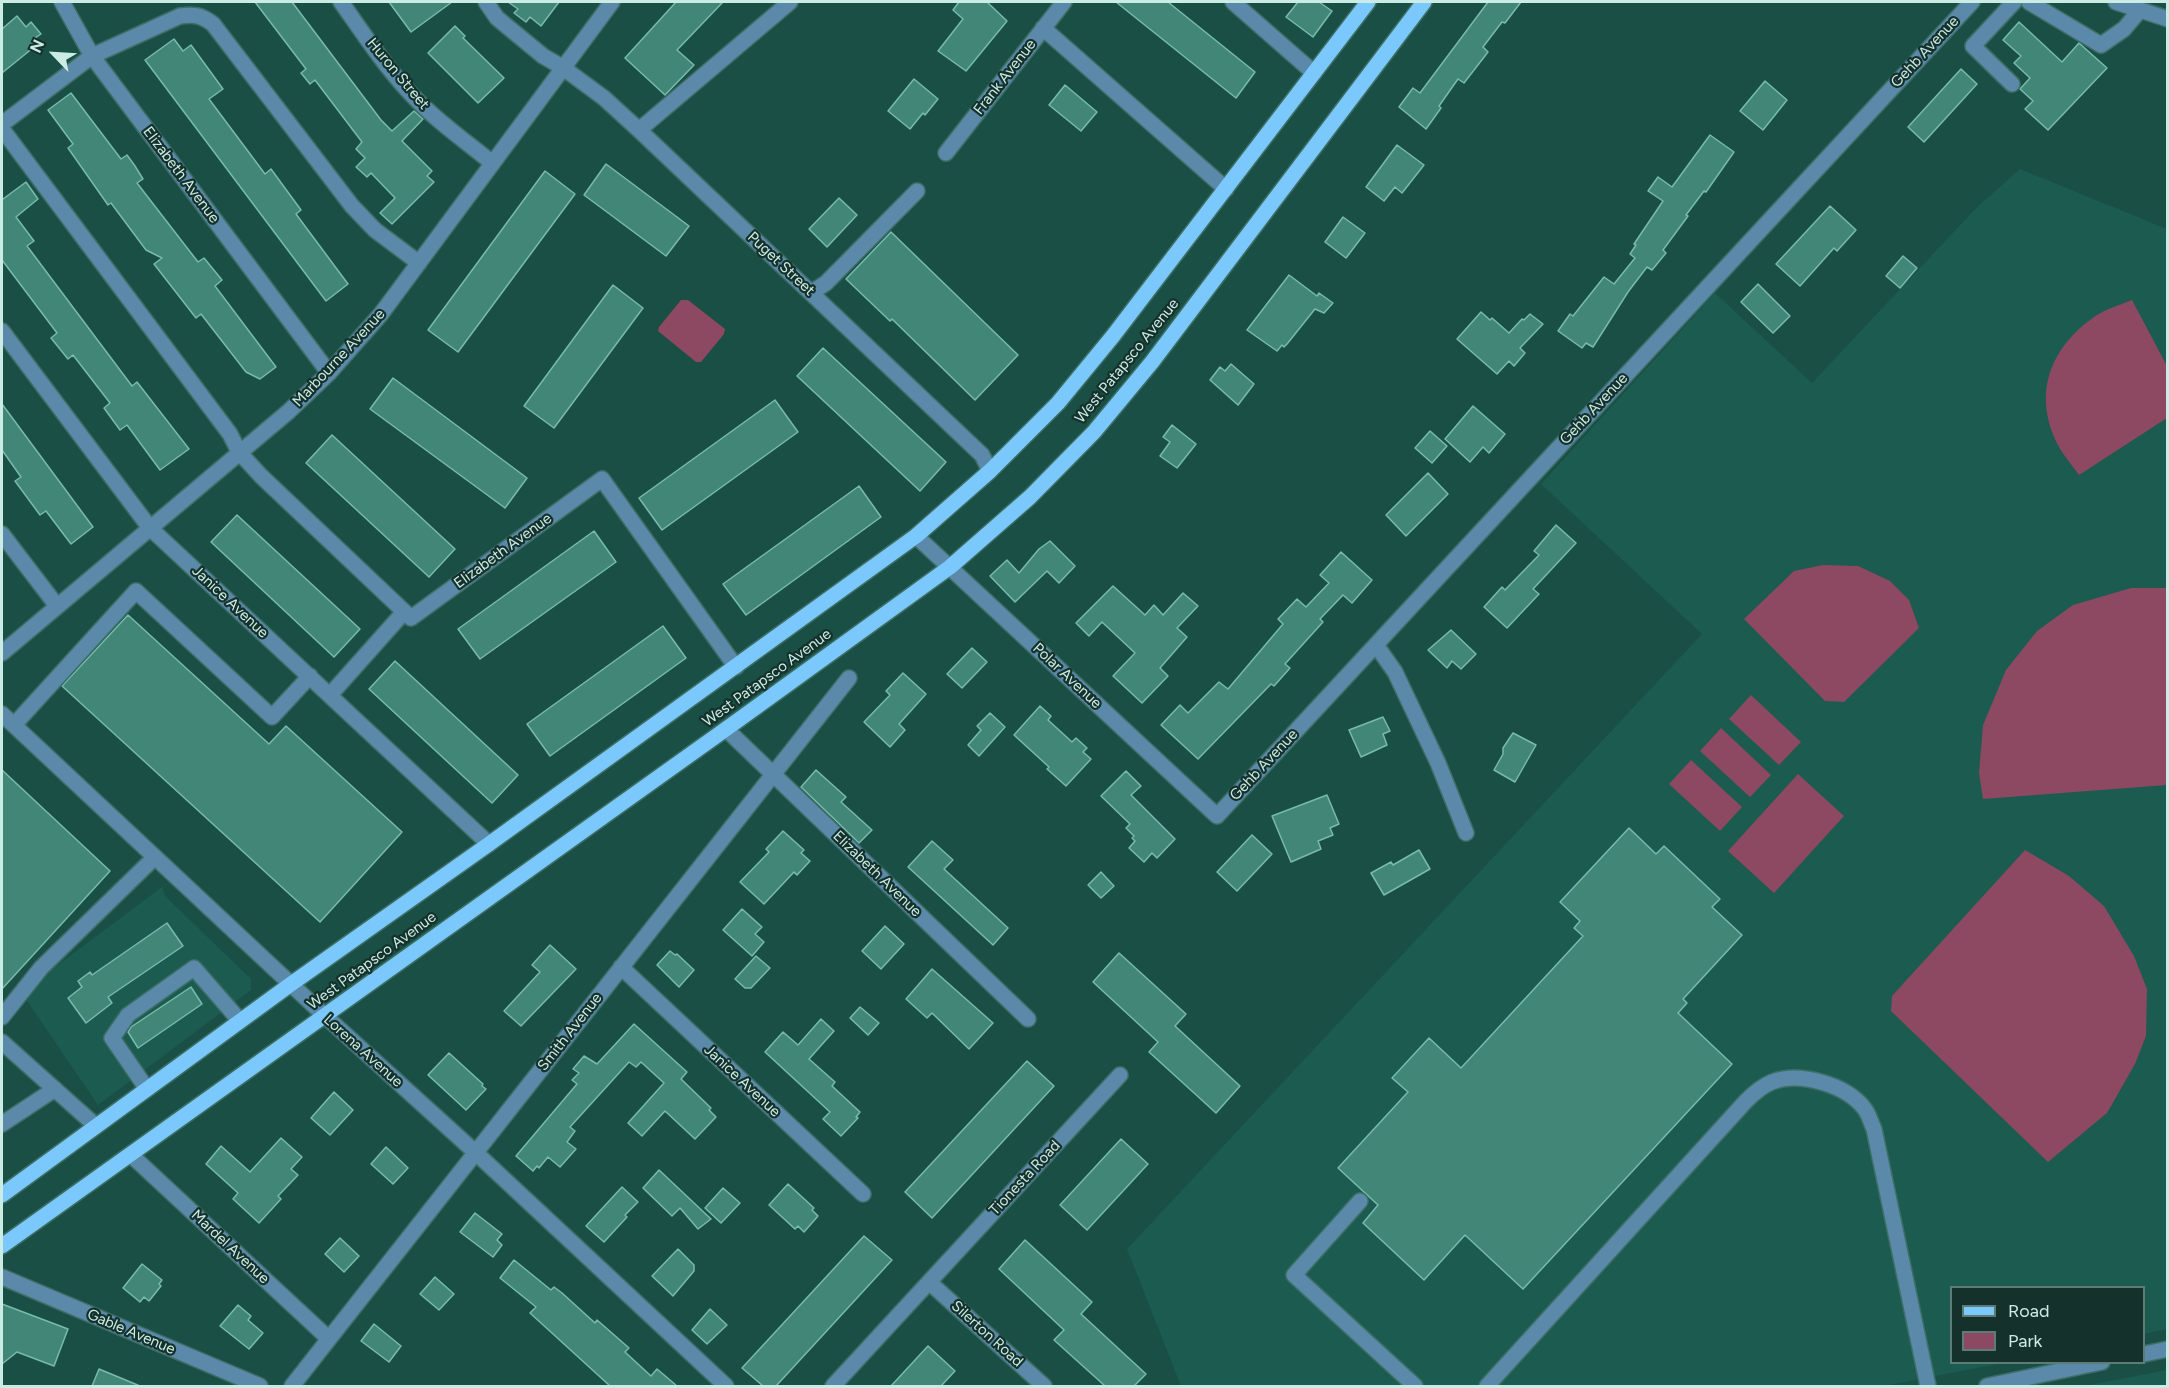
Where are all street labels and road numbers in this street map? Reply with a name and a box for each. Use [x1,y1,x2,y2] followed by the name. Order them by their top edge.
[1887,13,1963,91] street label: Gehb Avenue
[363,35,433,113] street label: Huron Street
[970,36,1040,118] street label: Frank Avenue
[139,123,223,227] street label: Elizabeth Avenue
[744,228,818,300] street label: Puget Street
[1071,295,1183,427] street label: West Patapsco Avenue
[289,305,389,411] street label: Marbourne Avenue
[1556,370,1632,448] street label: Gehb Avenue
[451,510,555,592] street label: Elizabeth Avenue
[188,562,272,642] street label: Janice Avenue
[699,625,835,731] street label: West Patapsco Avenue
[1029,640,1105,712] street label: Polar Avenue
[1226,726,1302,804] street label: Gehb Avenue
[829,827,925,921] street label: Elizabeth Avenue
[304,908,440,1014] street label: West Patapsco Avenue
[534,989,606,1075] street label: Smith Avenue
[320,1011,406,1091] street label: Lorena Avenue
[700,1041,784,1121] street label: Janice Avenue
[986,1137,1064,1219] street label: Tionesta Road
[187,1206,273,1288] street label: Mardel Avenue
[947,1297,1027,1371] street label: Silerton Road
[84,1305,178,1359] street label: Gable Avenue

